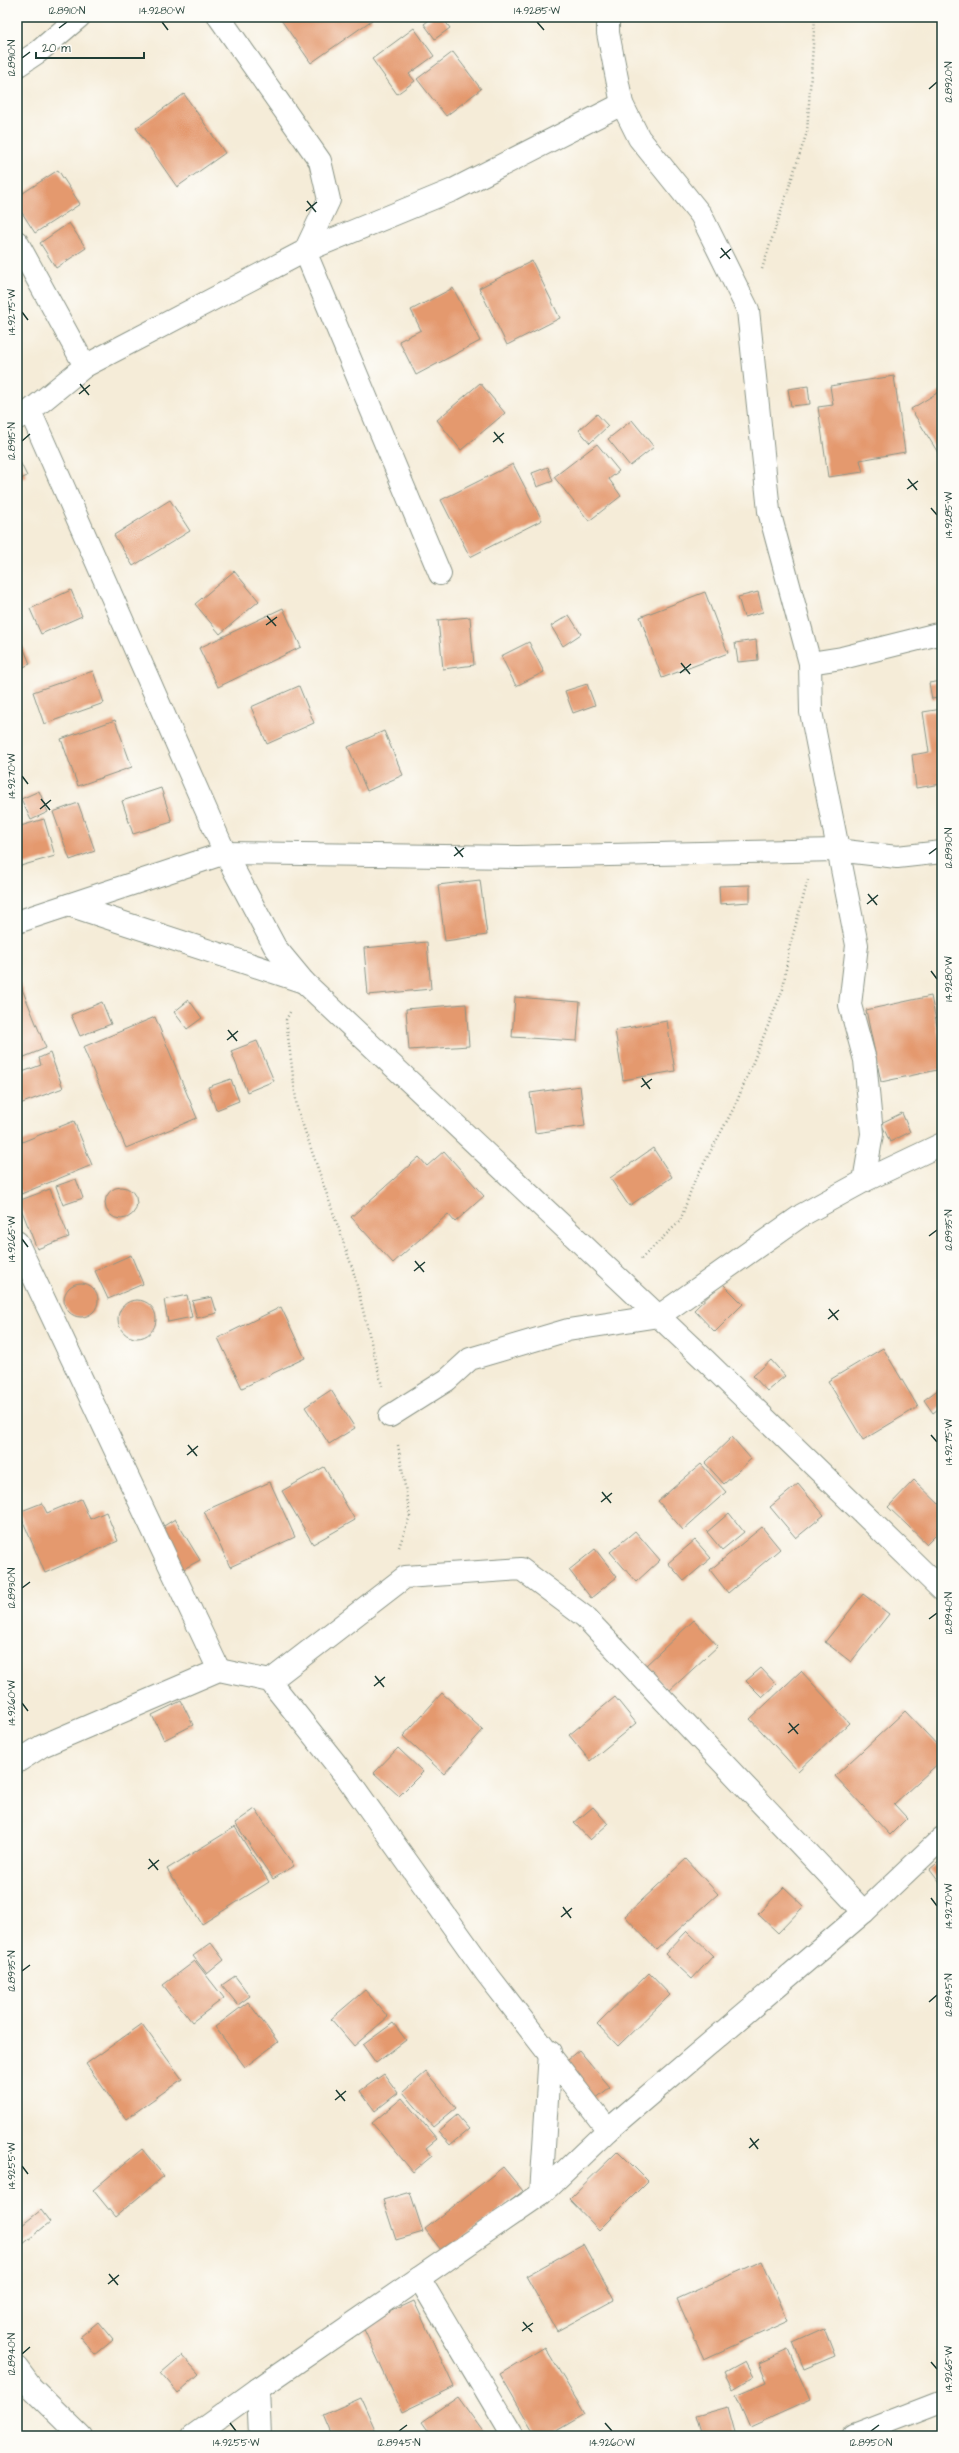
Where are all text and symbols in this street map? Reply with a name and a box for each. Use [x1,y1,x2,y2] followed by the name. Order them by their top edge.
[49,4,85,18] text: 12.8910°N
[139,4,185,18] text: 14.9280°W
[514,4,561,18] text: 14.9285°W
[36,34,144,60] scale bar
[5,40,19,76] text: 12.8910°N
[42,40,71,57] text: 20 m
[942,61,956,103] text: 12.8920°N
[5,289,19,335] text: 14.9275°W
[5,422,19,460] text: 12.8915°N
[942,491,956,538] text: 14.9285°W
[5,753,19,798] text: 14.9270°W
[942,828,956,868] text: 12.8930°N
[942,956,956,1002] text: 14.9280°W
[942,1209,956,1251] text: 12.8935°N
[5,1215,19,1262] text: 14.9265°W
[942,1419,956,1465] text: 14.9275°W
[5,1568,19,1608] text: 12.8930°N
[942,1592,956,1634] text: 12.8940°N
[5,1680,19,1726] text: 14.9260°W
[942,1883,956,1928] text: 14.9270°W
[5,1950,19,1992] text: 12.8935°N
[942,1974,956,2016] text: 12.8945°N
[5,2142,19,2189] text: 14.9255°W
[5,2333,19,2375] text: 12.8940°N
[942,2345,956,2392] text: 14.9265°W
[213,2436,260,2450] text: 14.9255°W
[378,2436,420,2450] text: 12.8945°N
[589,2436,635,2450] text: 14.9260°W
[850,2436,892,2450] text: 12.8950°N

